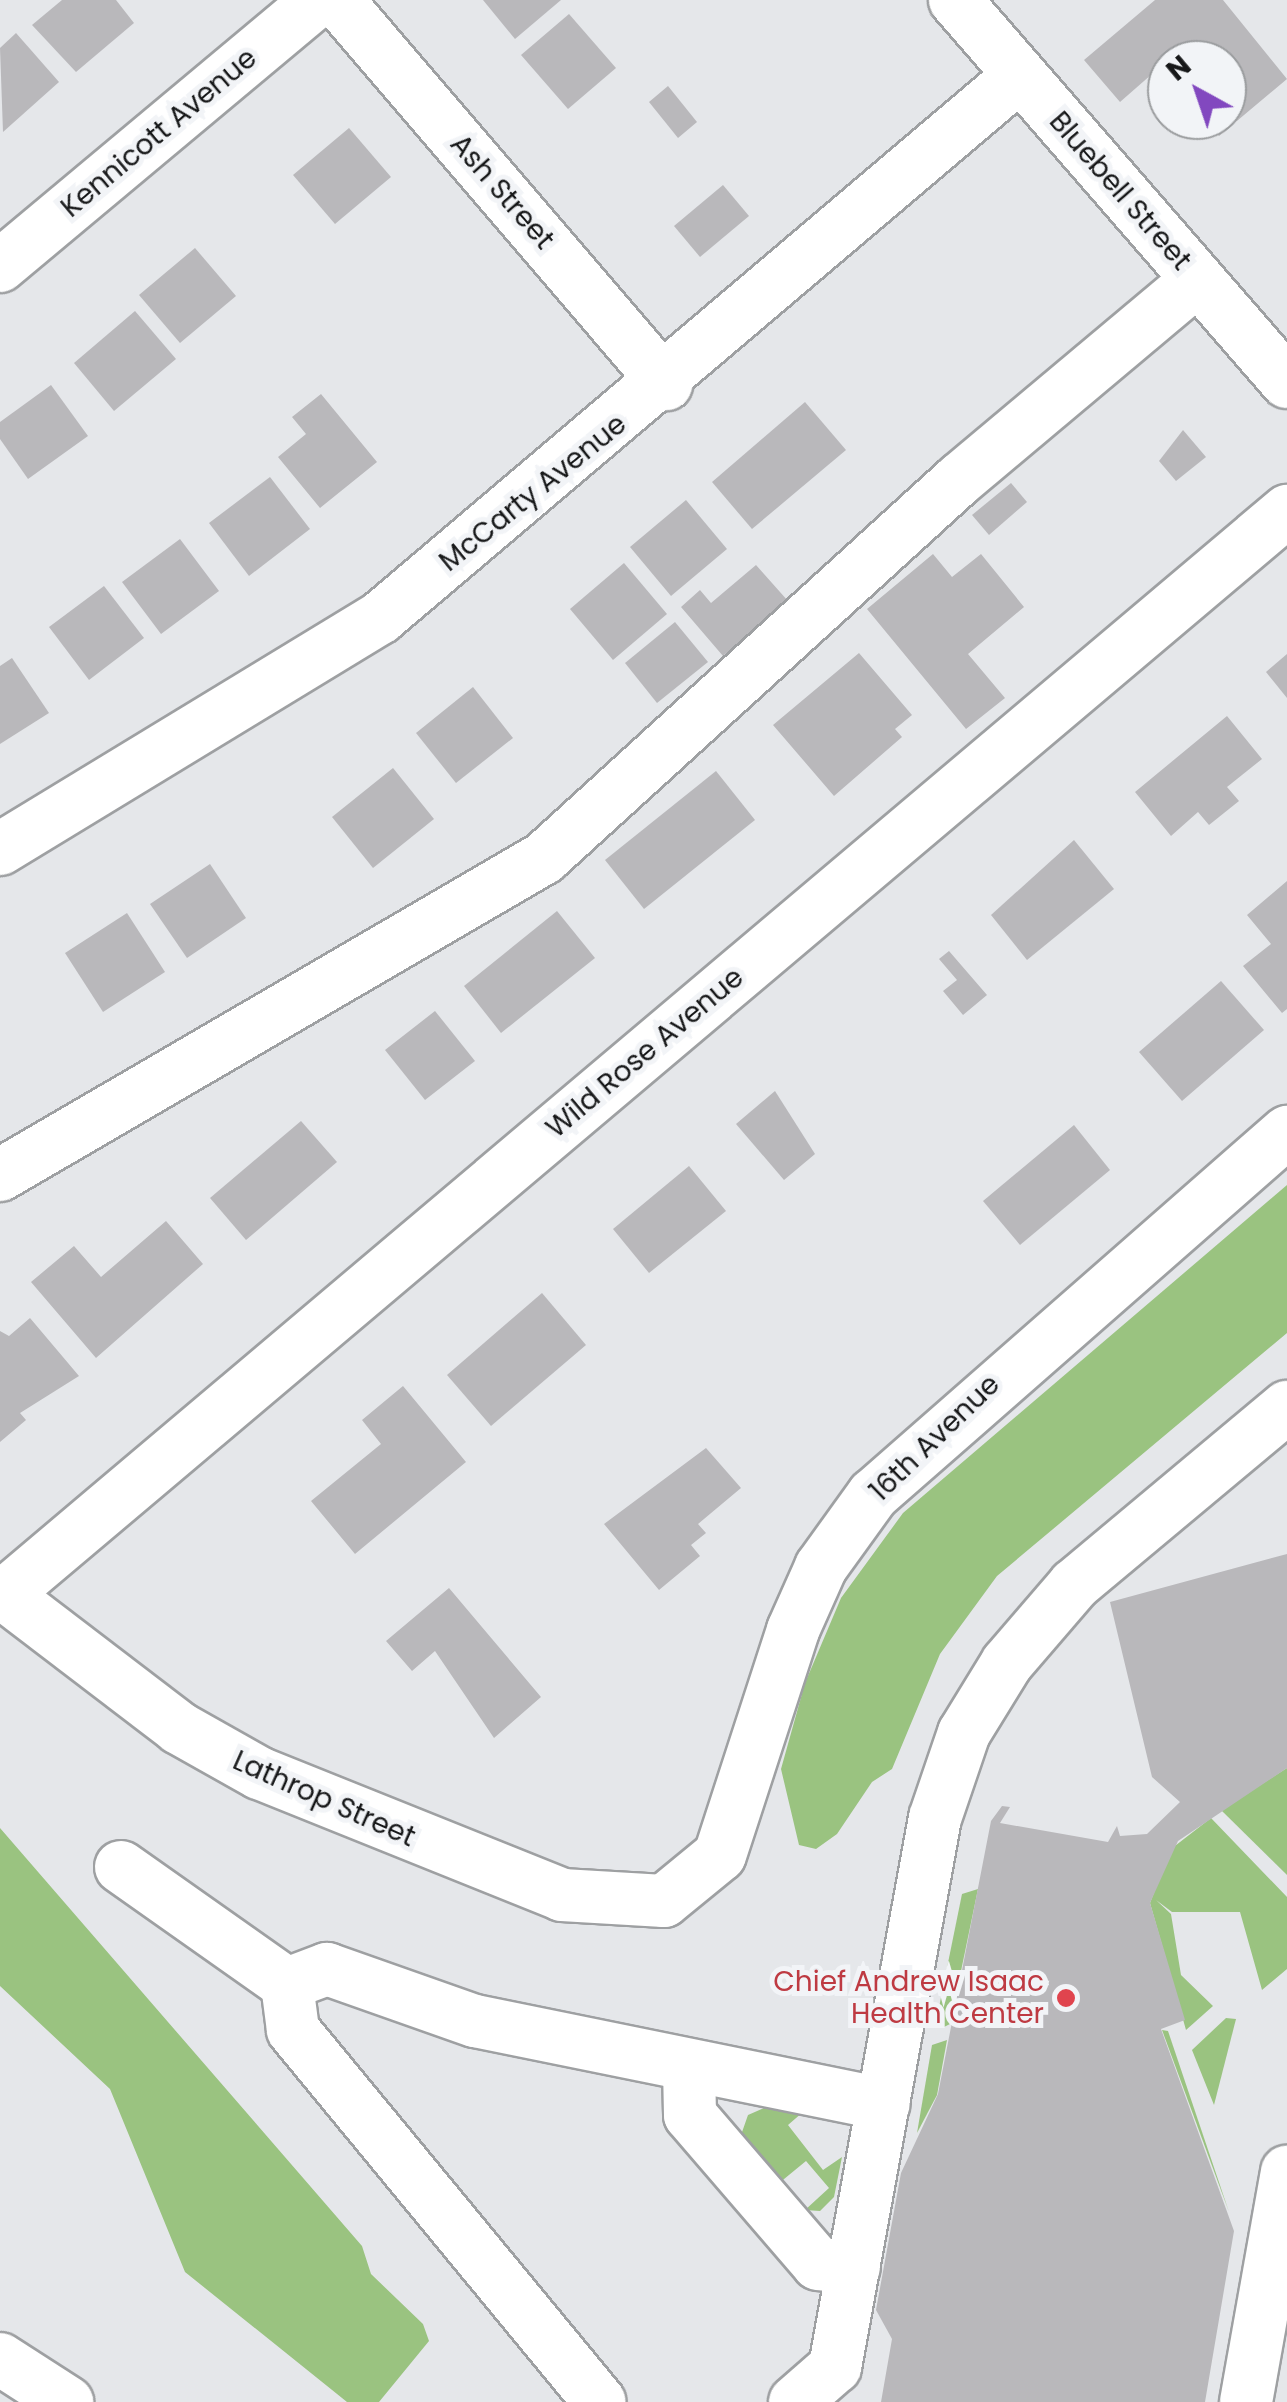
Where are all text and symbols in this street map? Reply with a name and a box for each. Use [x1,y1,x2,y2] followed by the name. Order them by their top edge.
[1147,40,1247,140] north arrow
[54,41,264,225] street label: Kennicott Avenue
[1158,46,1199,90] text: N
[1042,105,1198,277] street label: Bluebell Street
[443,128,561,256] street label: Ash Street
[433,407,633,579] street label: McCarty Avenue
[540,961,750,1145] street label: Wild Rose Avenue
[863,1368,1007,1508] street label: 16th Avenue
[228,1744,420,1854] street label: Lathrop Street
[773,1965,1044,2031] place label: Chief Andrew Isaac Health Center
[1053,1985,1079,2011] marker: Chief Andrew Isaac Health Center

